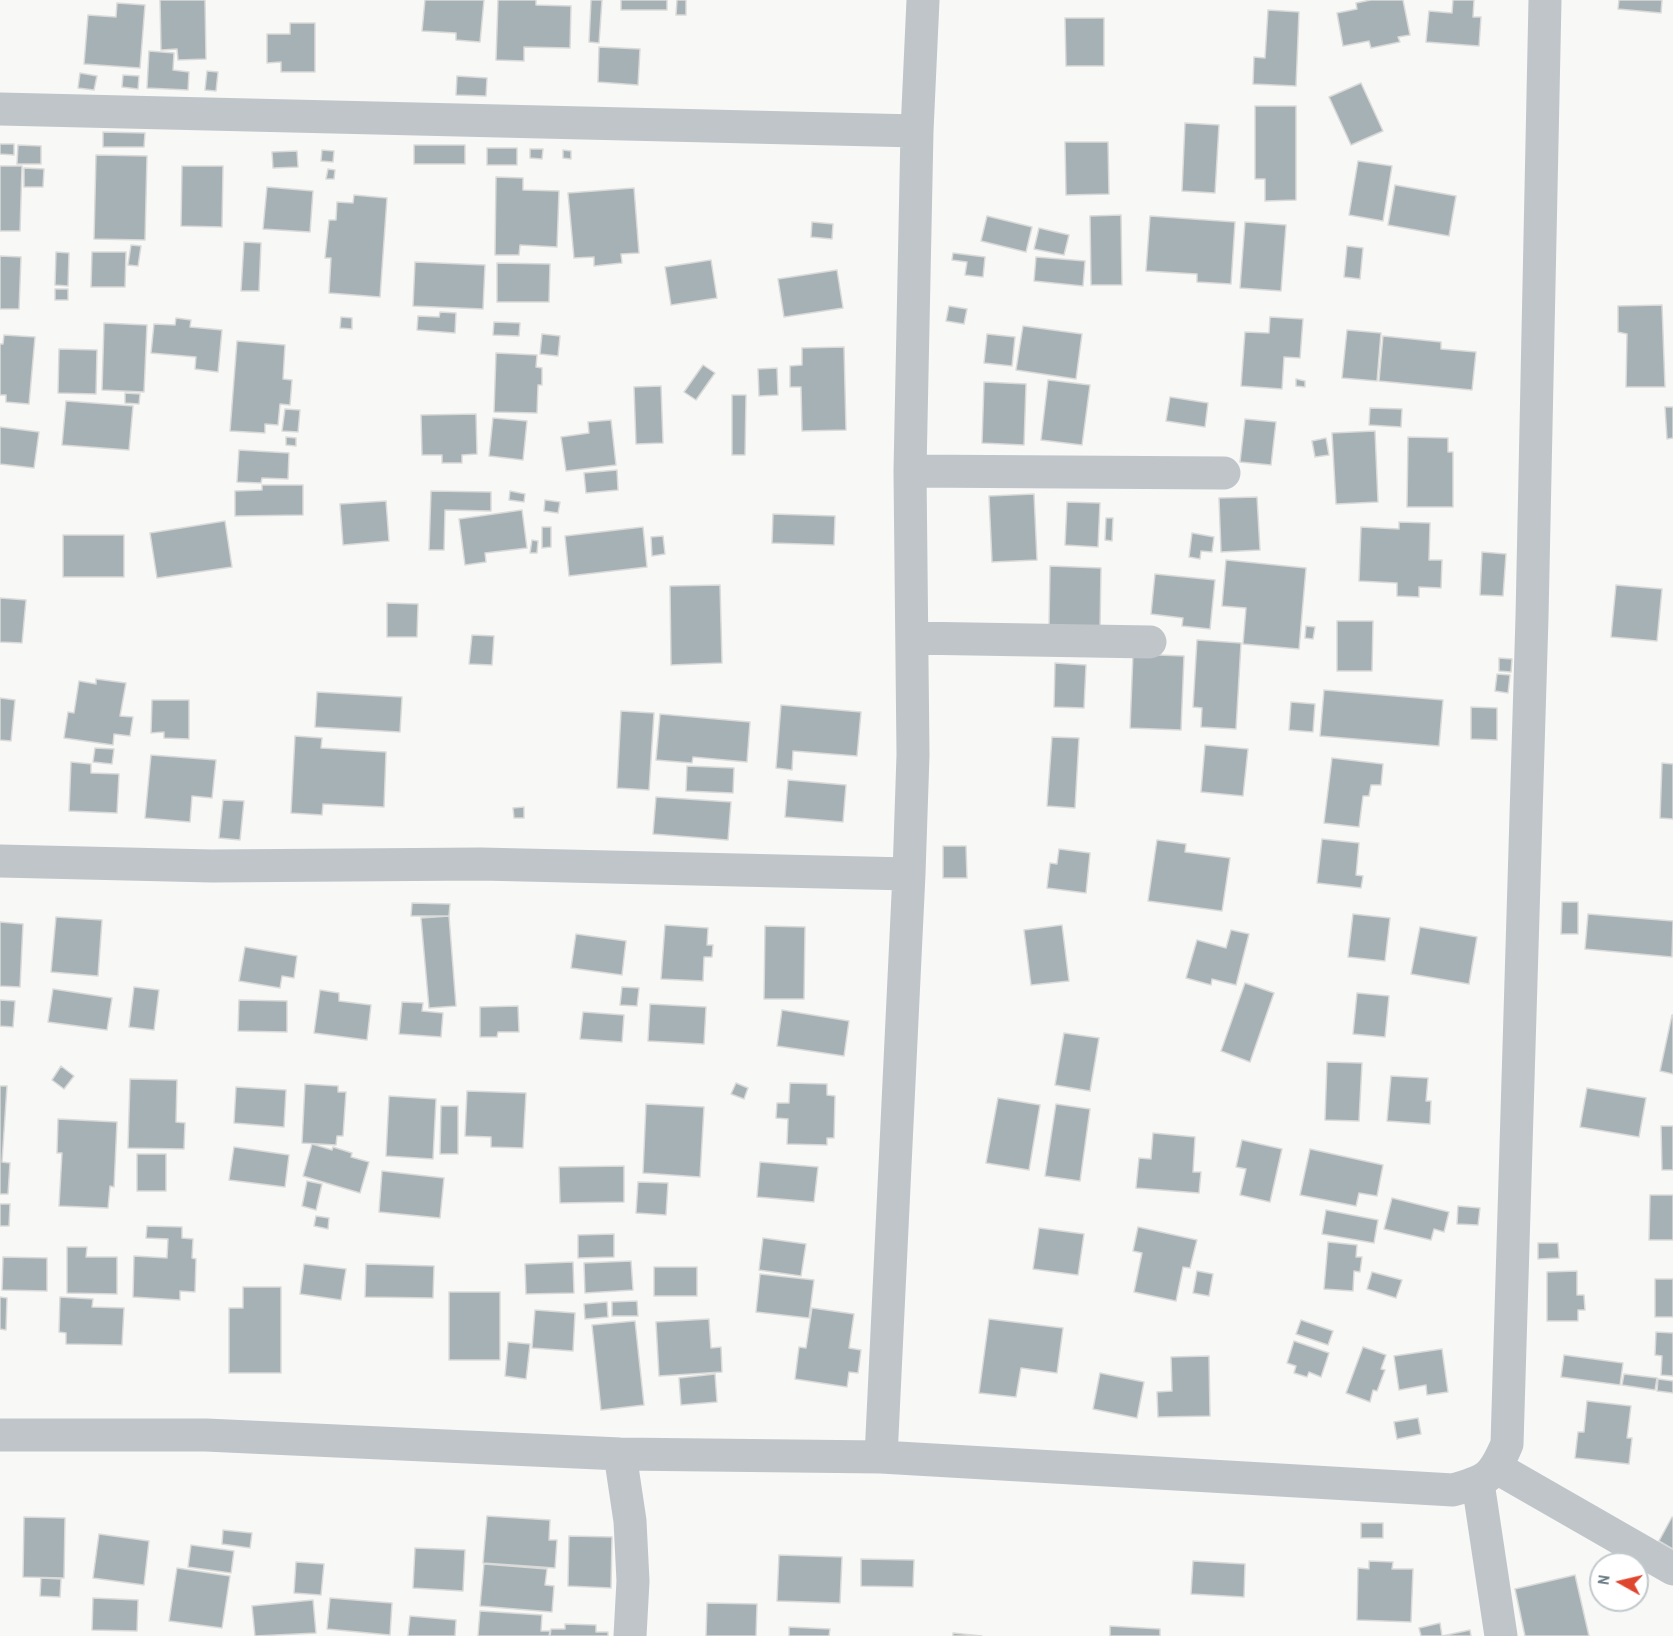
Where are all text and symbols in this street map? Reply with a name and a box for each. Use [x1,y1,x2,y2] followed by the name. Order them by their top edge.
[1589,1552,1649,1612] north arrow
[1592,1574,1615,1586] text: N

